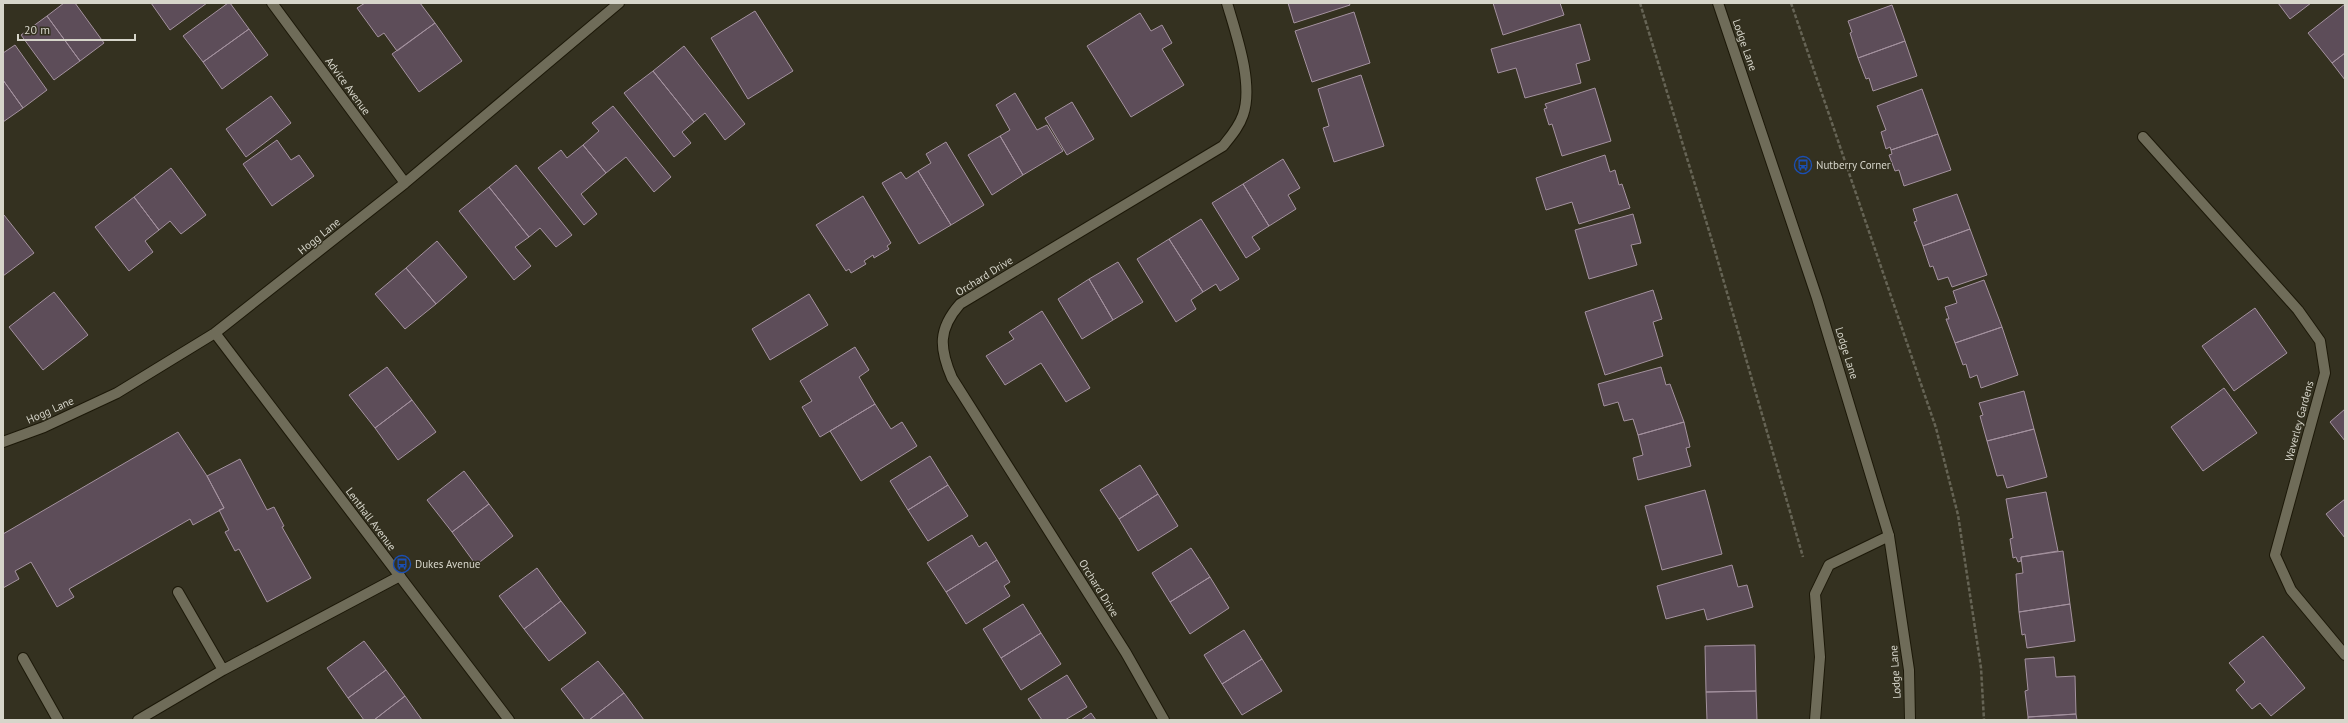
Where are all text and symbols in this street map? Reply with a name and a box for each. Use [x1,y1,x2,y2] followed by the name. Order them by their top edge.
[18,16,135,42] scale bar
[1730,17,1761,73] street label: Lodge Lane
[24,22,50,37] text: 20 m
[322,54,374,118] street label: Advice Avenue
[1793,155,1813,175] bus stop icon: Nutberry Corner
[1816,158,1891,172] place label: Nutberry Corner
[295,214,343,257] street label: Hogg Lane
[953,253,1016,299] street label: Orchard Drive
[1832,325,1862,381] street label: Lodge Lane
[2282,379,2317,463] street label: Waverley Gardens
[24,393,76,427] street label: Hogg Lane
[343,485,399,554] street label: Lenthall Avenue
[392,554,412,574] bus stop icon: Dukes Avenue
[415,557,481,571] place label: Dukes Avenue
[1076,557,1122,620] street label: Orchard Drive
[1886,644,1904,699] street label: Lodge Lane

